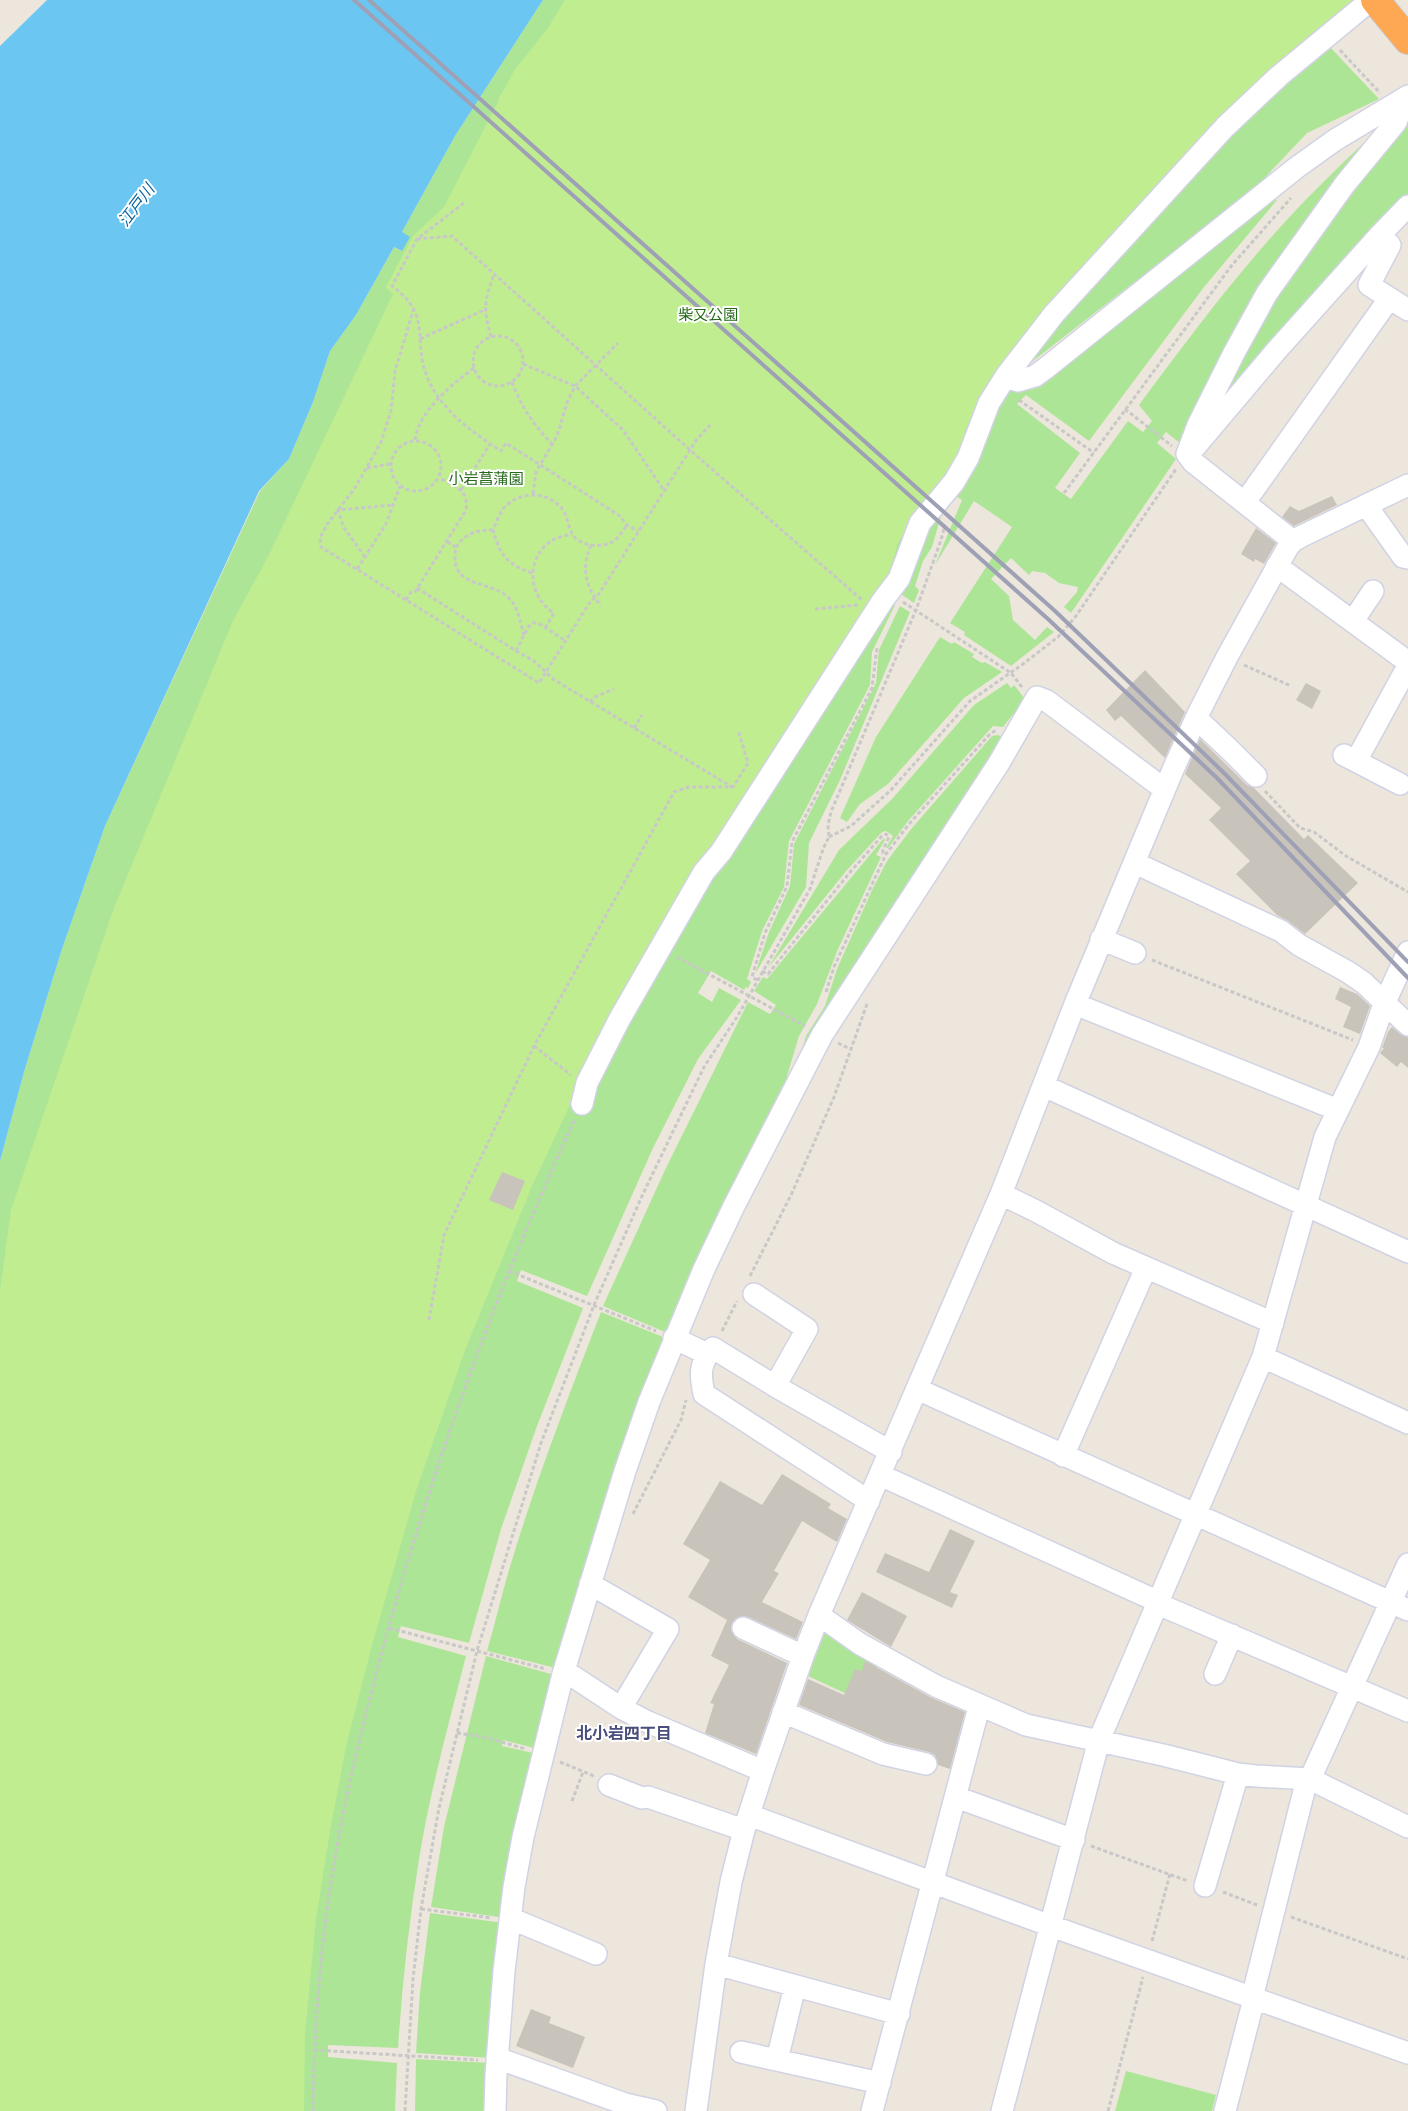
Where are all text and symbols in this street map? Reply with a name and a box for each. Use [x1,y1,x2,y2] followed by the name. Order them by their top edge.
[114,178,160,230] water label: 江戸川
[678,305,738,324] park label: 柴又公園
[448,469,524,488] park label: 小岩菖蒲園
[576,1723,672,1743] district label: 北小岩四丁目

